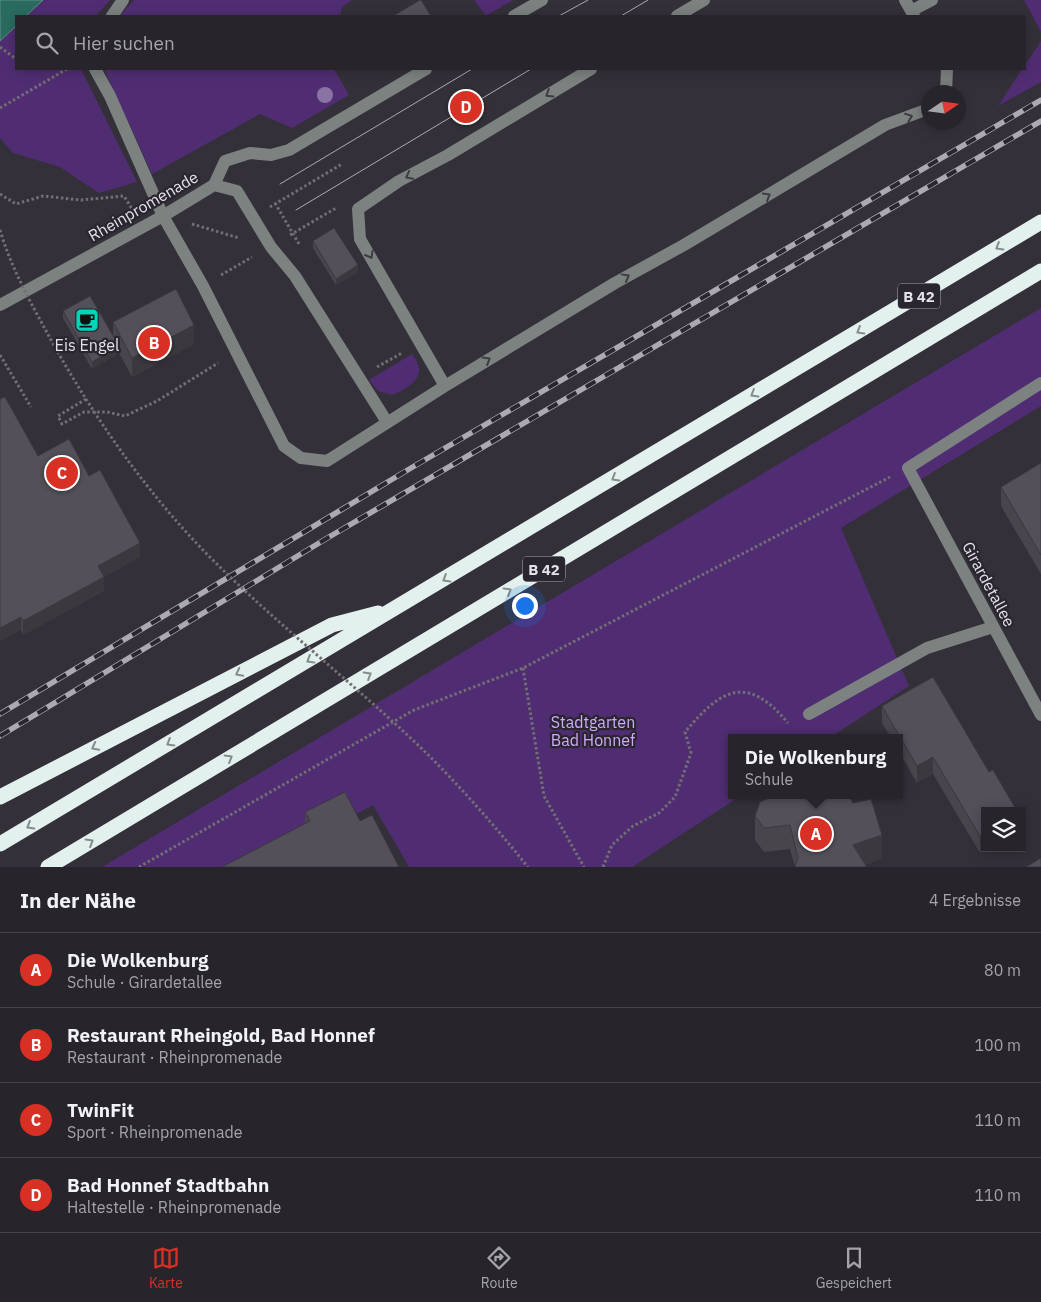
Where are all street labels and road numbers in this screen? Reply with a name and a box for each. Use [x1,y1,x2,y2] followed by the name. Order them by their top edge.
[84,166,202,246] street label: Rheinpromenade
[898,284,940,308] road number: B 42
[958,538,1020,630] street label: Girardetallee
[523,556,565,582] road number: B 42

